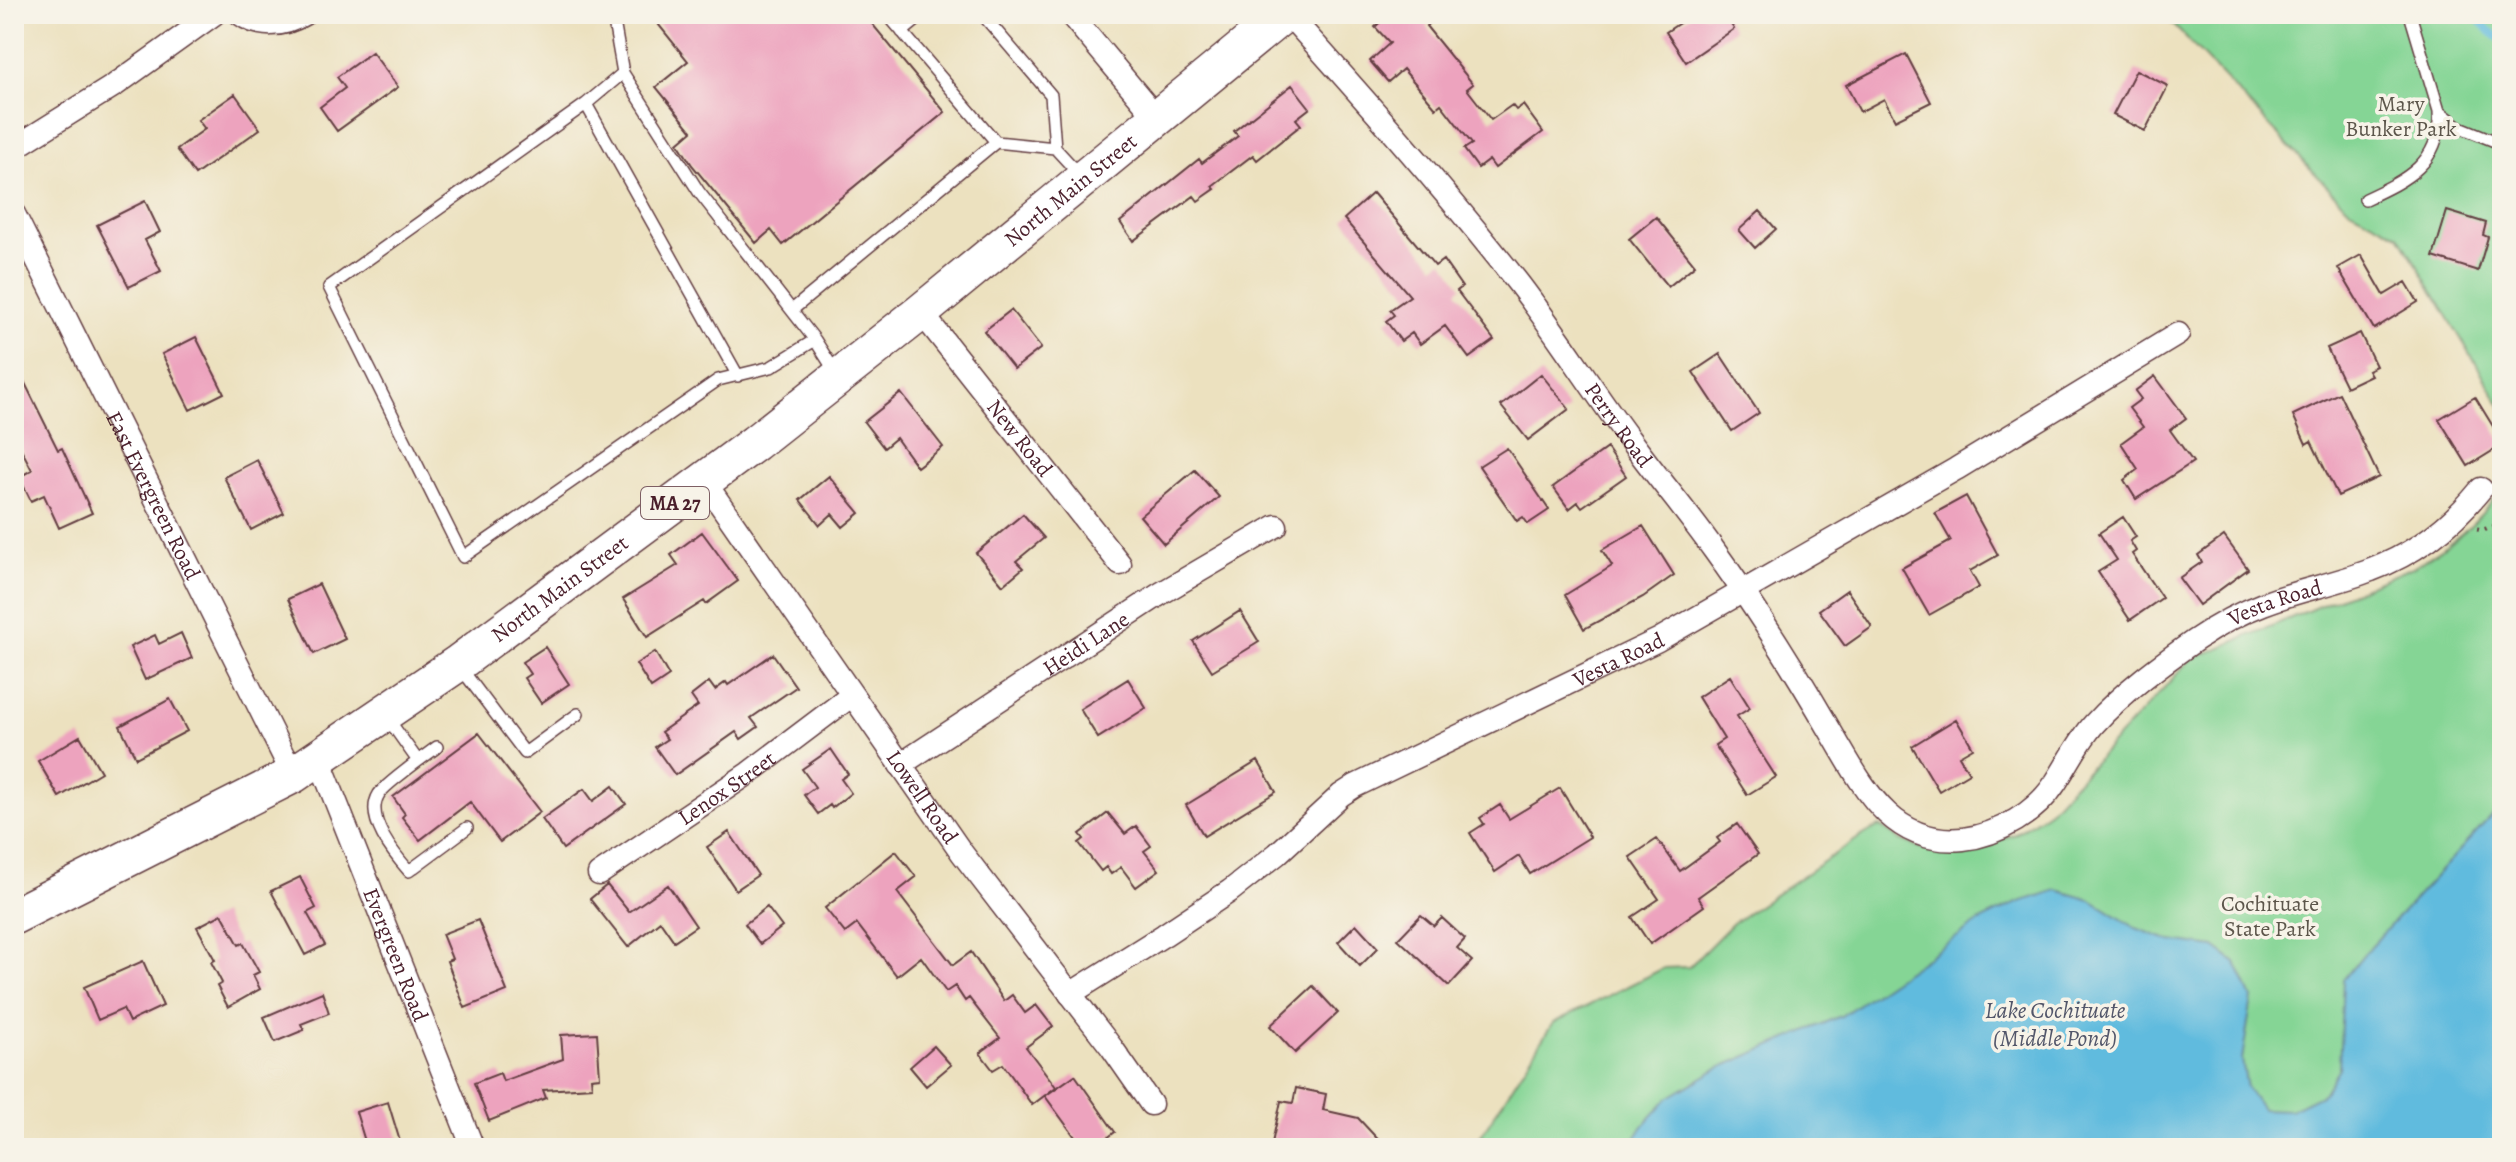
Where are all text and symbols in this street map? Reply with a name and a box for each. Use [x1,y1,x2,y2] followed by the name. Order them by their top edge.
[2345,89,2457,144] park label: Mary Bunker Park
[998,127,1143,254] street label: North Main Street
[1577,377,1659,474] street label: Perry Road
[979,393,1059,483] street label: New Road
[98,406,208,585] street label: East Evergreen Road
[641,487,709,519] road number: MA 27
[485,528,635,650] street label: North Main Street
[2222,572,2326,634] street label: Vesta Road
[1037,604,1135,683] street label: Heidi Lane
[1567,625,1670,695] street label: Vesta Road
[672,744,782,833] street label: Lenox Street
[879,744,965,850] street label: Lowell Road
[355,883,435,1026] street label: Evergreen Road
[2221,889,2319,944] park label: Cochituate State Park
[1985,994,2126,1054] water label: Lake Cochituate (Middle Pond)

